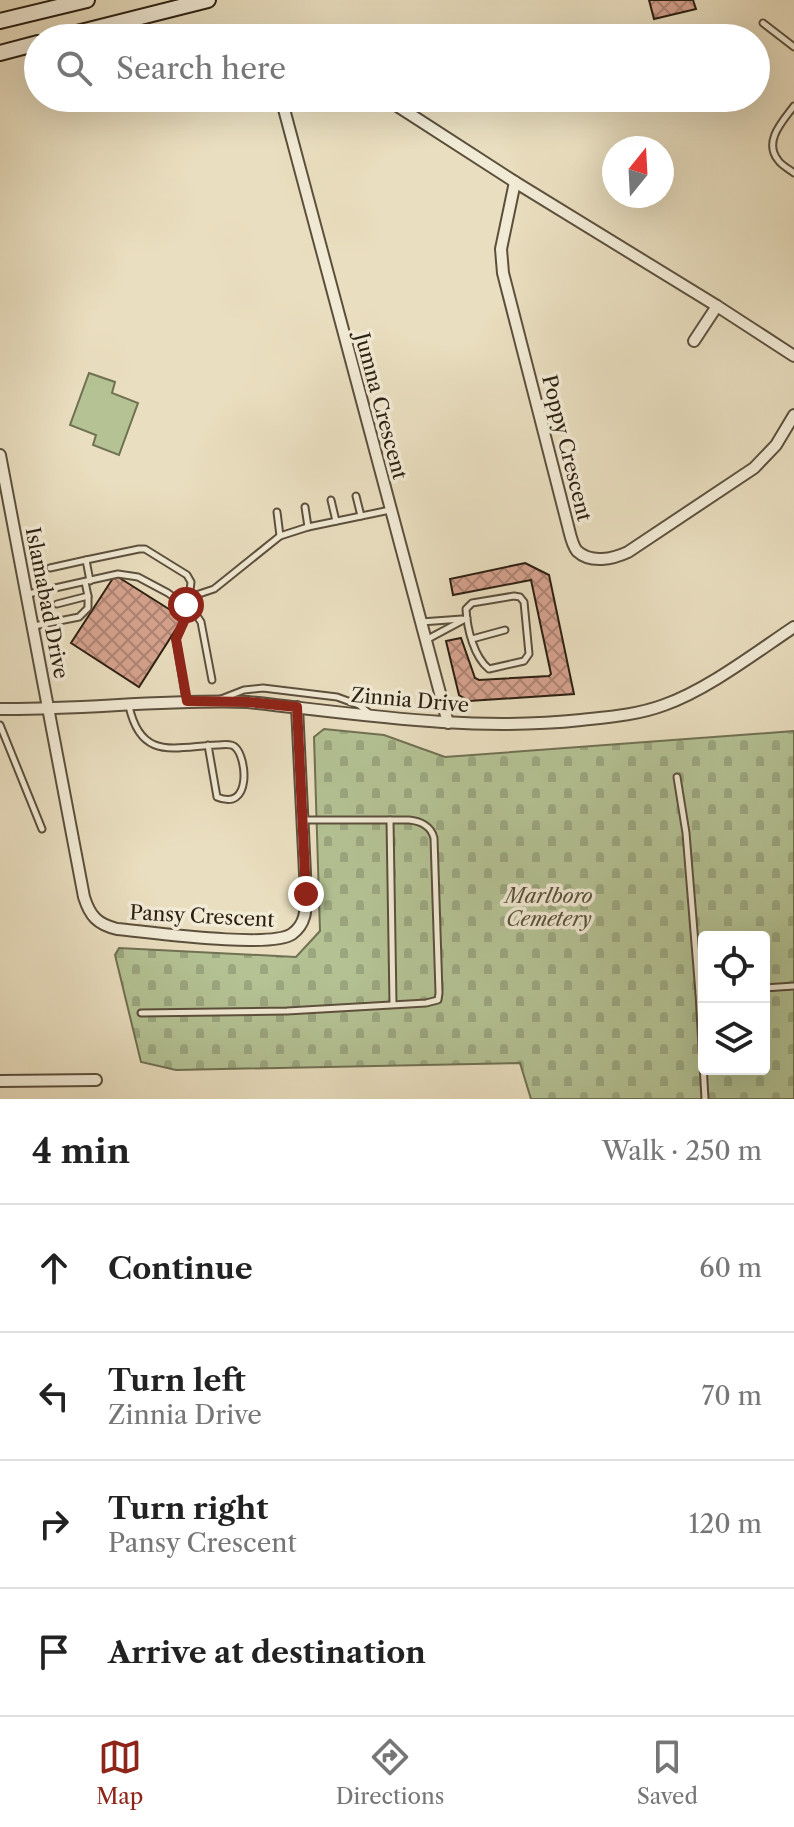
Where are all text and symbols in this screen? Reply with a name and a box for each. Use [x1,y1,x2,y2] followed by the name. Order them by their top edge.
[24,24,770,112] search box
[52,46,96,90] icon: search
[116,50,286,87] text: Search here
[602,136,674,208] north arrow
[349,327,412,482] street label: Jumna Crescent
[537,372,597,524] street label: Poppy Crescent
[21,525,73,681] street label: Islamabad Drive
[168,587,204,623] route start
[350,683,470,717] street label: Zinnia Drive
[288,876,324,912] route end
[503,884,593,931] park label: Marlboro Cemetery
[129,900,275,932] street label: Pansy Crescent
[698,931,770,1075] map controls
[698,931,770,1003] button: locate
[698,1003,770,1075] button: layers
[32,1130,130,1172] text: 4 min
[602,1135,762,1167] text: Walk · 250 m
[32,1246,76,1290] icon: ahead
[108,1250,253,1287] text: Continue
[699,1252,762,1284] text: 60 m
[108,1362,245,1399] text: Turn left
[32,1374,76,1418] icon: left
[702,1380,762,1412] text: 70 m
[108,1399,262,1431] text: Zinnia Drive
[108,1490,268,1527] text: Turn right
[32,1502,76,1546] icon: right
[688,1508,762,1540] text: 120 m
[108,1527,297,1559] text: Pansy Crescent
[32,1630,76,1674] icon: arrive
[108,1634,426,1671] text: Arrive at destination
[96,1735,143,1810] tab: Map
[336,1735,444,1810] tab: Directions
[637,1735,698,1810] tab: Saved

